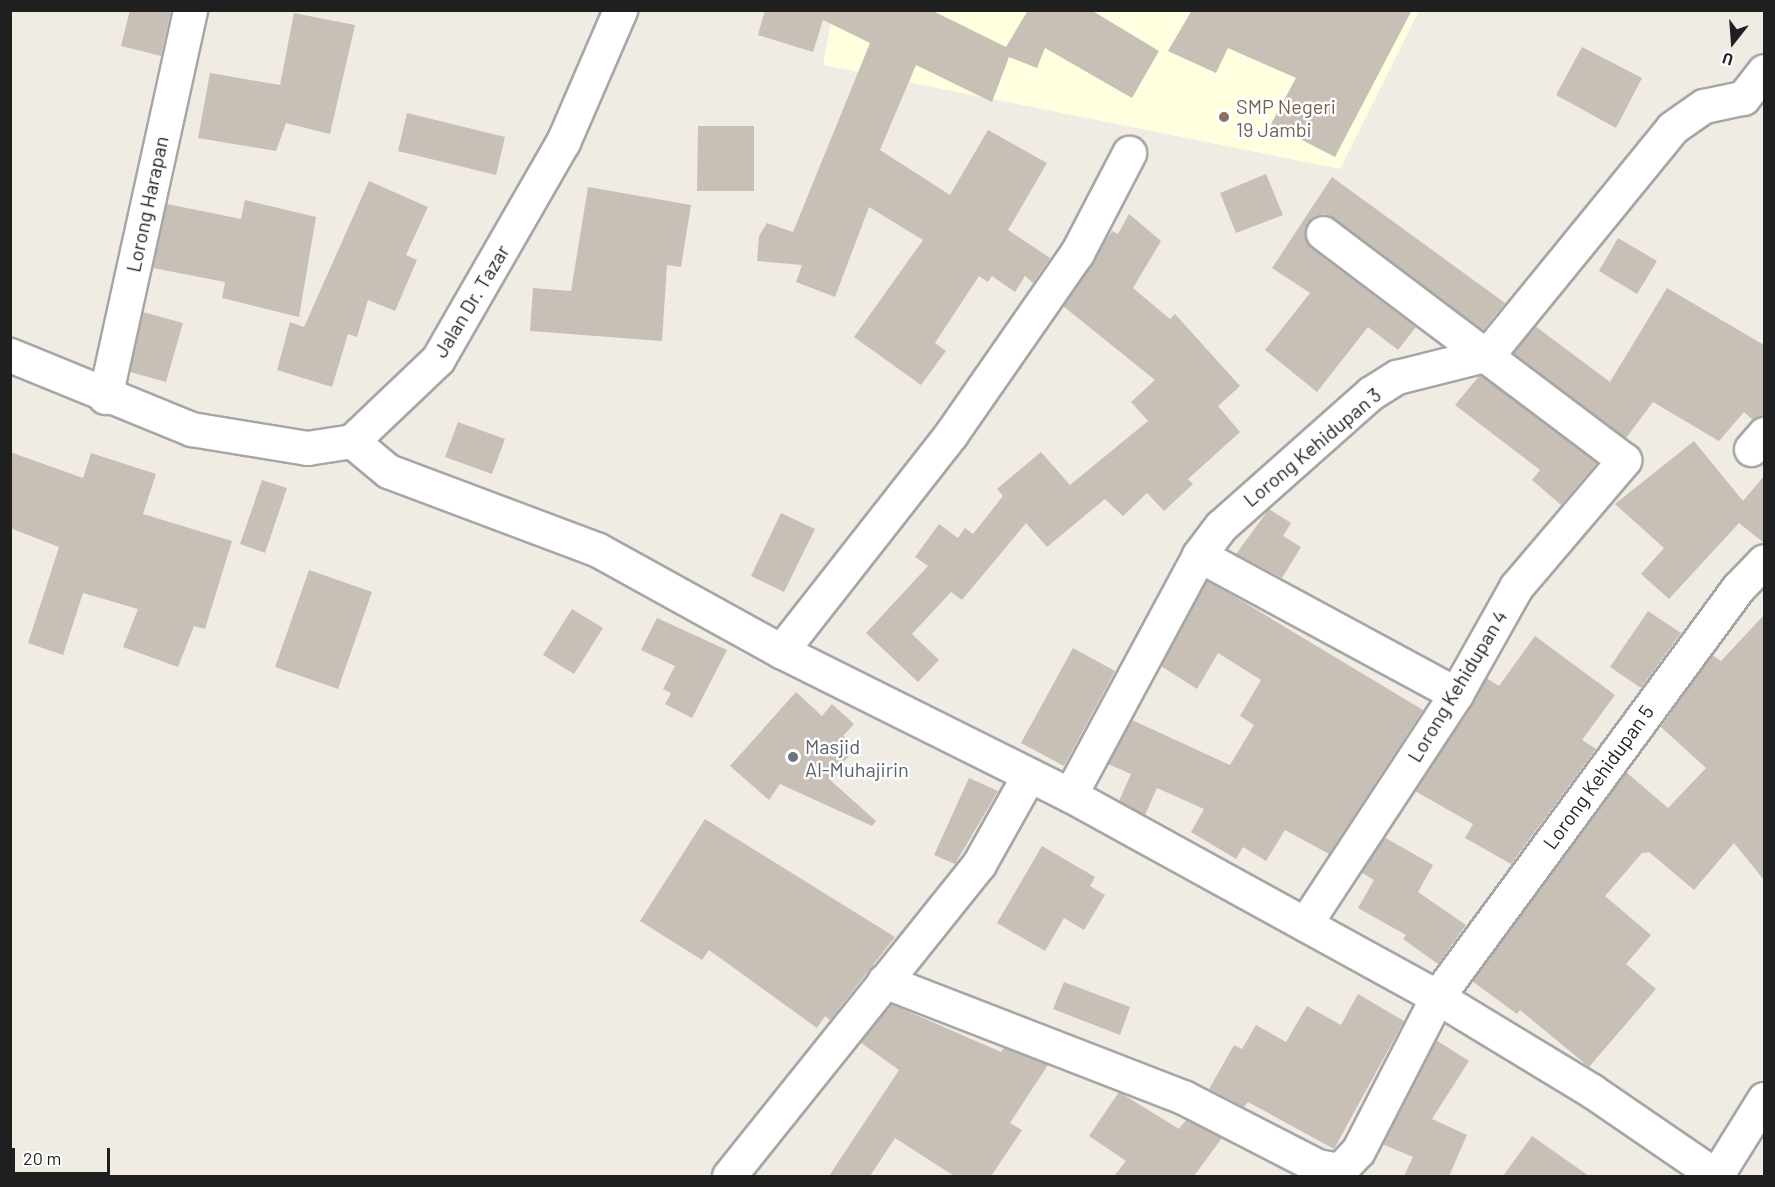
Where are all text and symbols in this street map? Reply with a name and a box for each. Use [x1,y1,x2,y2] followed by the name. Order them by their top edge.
[1703,12,1763,72] north arrow
[1720,49,1735,70] text: U
[1236,94,1336,141] place label: SMP Negeri 19 Jambi
[1217,110,1231,124] marker: SMP Negeri 19 Jambi
[121,134,173,274] street label: Lorong Harapan
[428,240,514,362] street label: Jalan Dr. Tazar
[1238,382,1386,512] street label: Lorong Kehidupan 3
[1402,606,1512,766] street label: Lorong Kehidupan 4
[1538,700,1658,854] street label: Lorong Kehidupan 5
[805,734,909,781] place label: Masjid Al-Muhajirin
[786,750,800,764] marker: Masjid Al-Muhajirin
[15,1136,112,1174] scale bar
[23,1147,61,1169] text: 20 m

